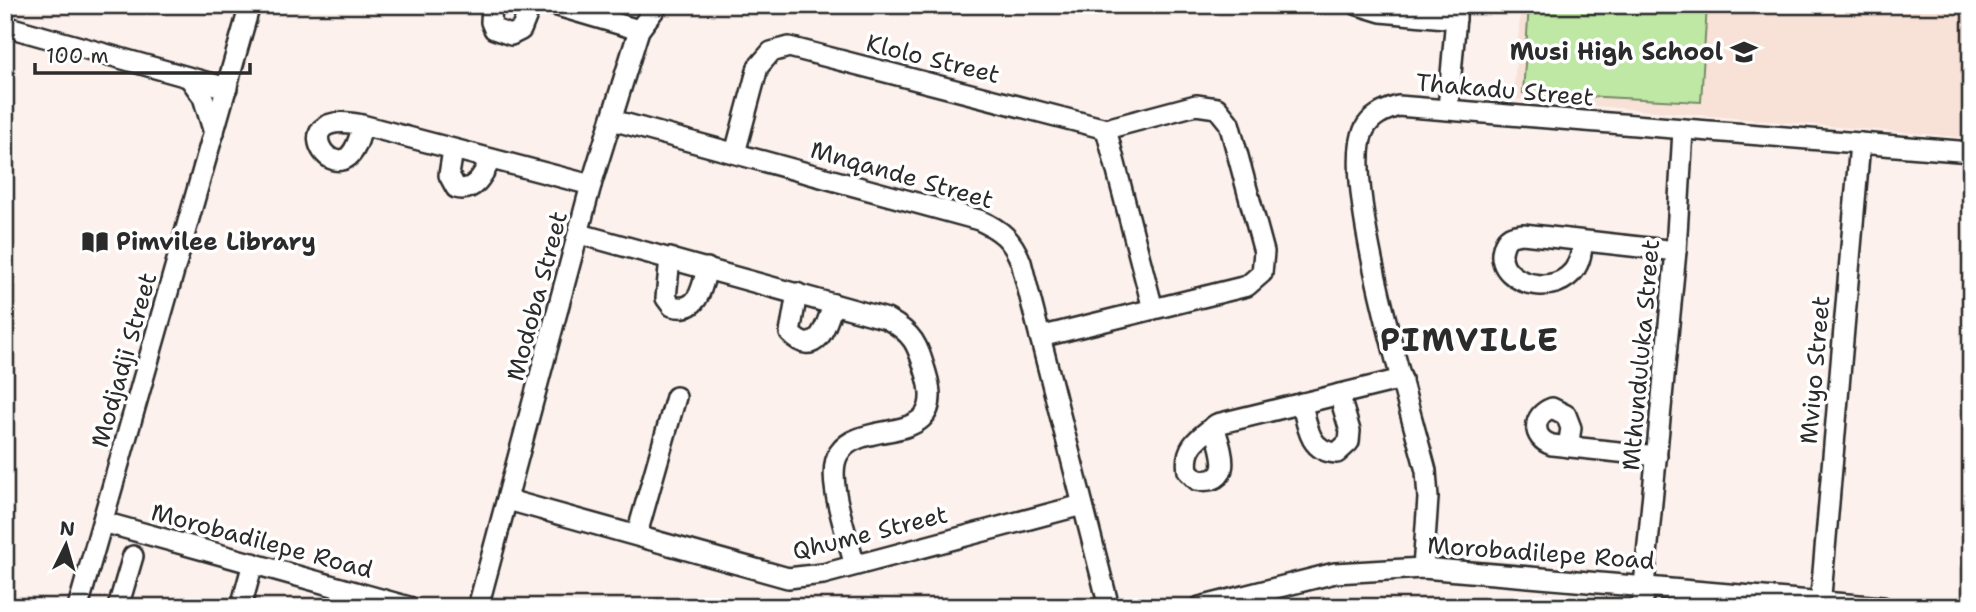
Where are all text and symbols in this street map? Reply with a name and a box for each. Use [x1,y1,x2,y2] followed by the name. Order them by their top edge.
[863,27,1003,91] street label: Klolo Street
[35,32,250,76] scale bar
[1510,36,1723,68] place label: Musi High School
[1729,37,1759,67] school or university icon: Musi High School
[46,42,109,70] text: 100 m
[1415,66,1595,114] street label: Thakadu Street
[807,134,997,216] street label: Mnqande Street
[499,208,575,384] street label: Modoba Street
[116,226,316,258] place label: Pimvilee Library
[80,227,110,257] library icon: Pimvilee Library
[1615,238,1667,472] street label: Mthunduluka Street
[84,269,164,451] street label: Modjadji Street
[1793,294,1837,446] street label: Mviyo Street
[1380,318,1560,361] district label: PIMVILLE
[148,496,376,586] street label: Morobadilepe Road
[789,498,951,568] street label: Qhume Street
[32,510,102,580] north arrow
[59,515,76,542] text: N
[1426,529,1656,577] street label: Morobadilepe Road

